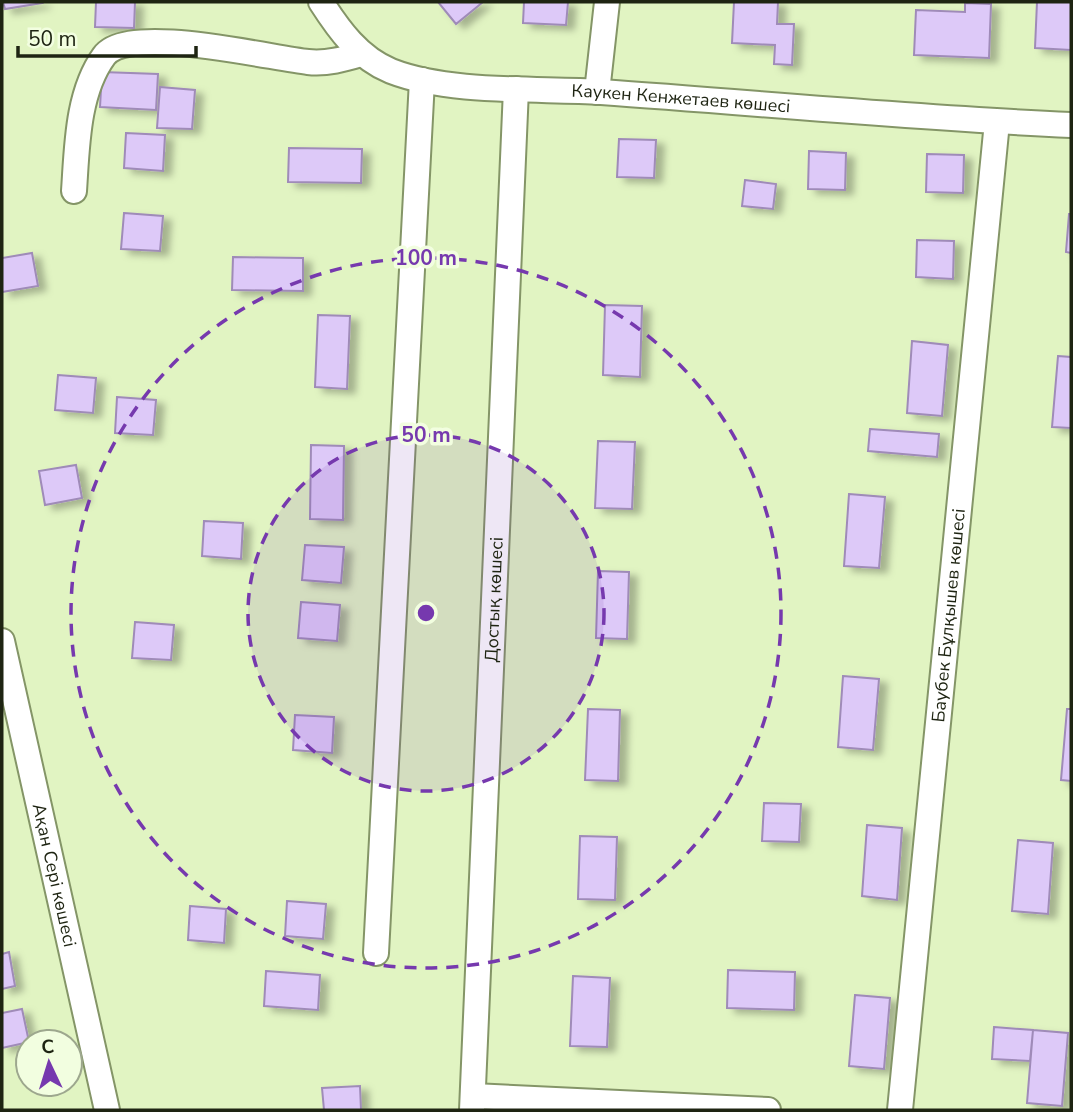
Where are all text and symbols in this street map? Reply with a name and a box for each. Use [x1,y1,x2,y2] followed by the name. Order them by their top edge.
[18,14,196,58] scale bar
[28,25,77,53] text: 50 m
[571,79,791,118] street label: Каукен Кенжетаев көшесі
[395,244,457,272] text: 100 m
[401,421,451,449] text: 50 m
[926,507,971,723] street label: Баубек Бұлқышев көшесі
[479,536,509,663] street label: Достық көшесі
[414,601,438,625] centre of rings
[27,801,82,949] street label: Ақан Сері көшесі
[14,1028,84,1098] north arrow
[41,1034,55,1060] text: С

